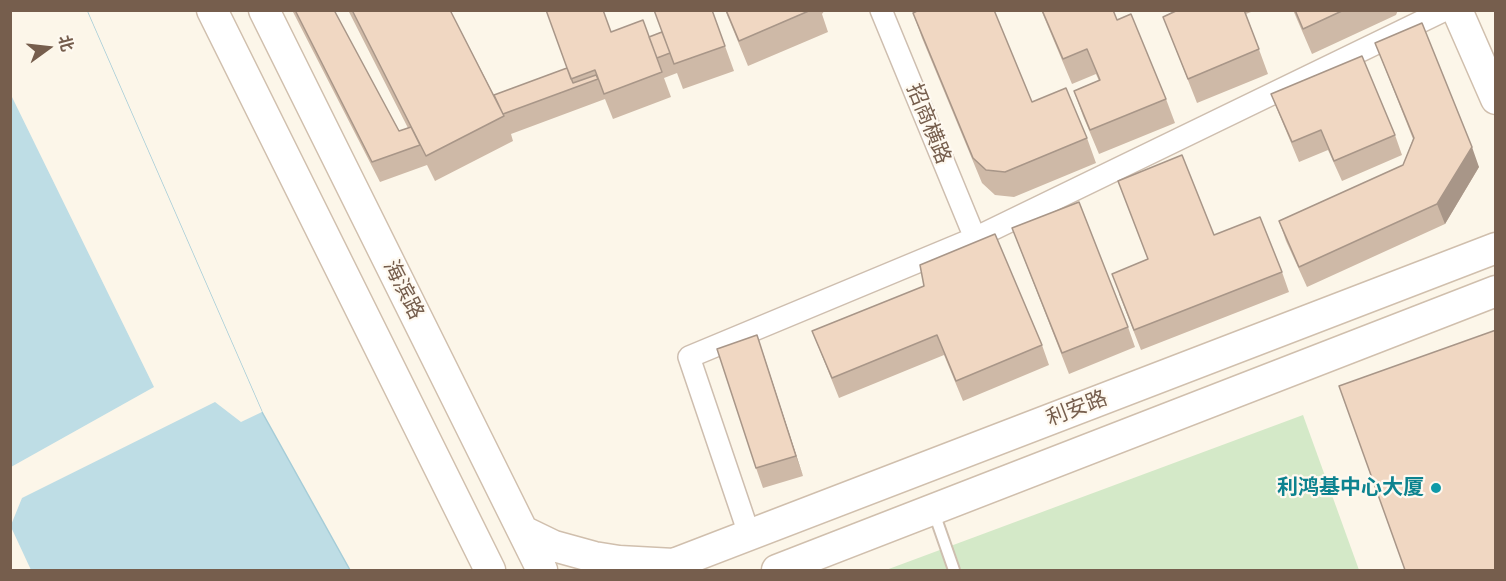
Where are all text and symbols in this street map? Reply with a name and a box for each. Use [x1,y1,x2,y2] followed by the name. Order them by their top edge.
[18,18,78,78] north arrow
[56,33,76,53] text: 北
[901,80,955,168] street label: 招商横路
[377,256,429,324] street label: 海滨路
[1043,386,1111,432] street label: 利安路
[1277,475,1424,501] place label: 利鸿基中心大厦
[1429,481,1443,495] marker: 利鸿基中心大厦

